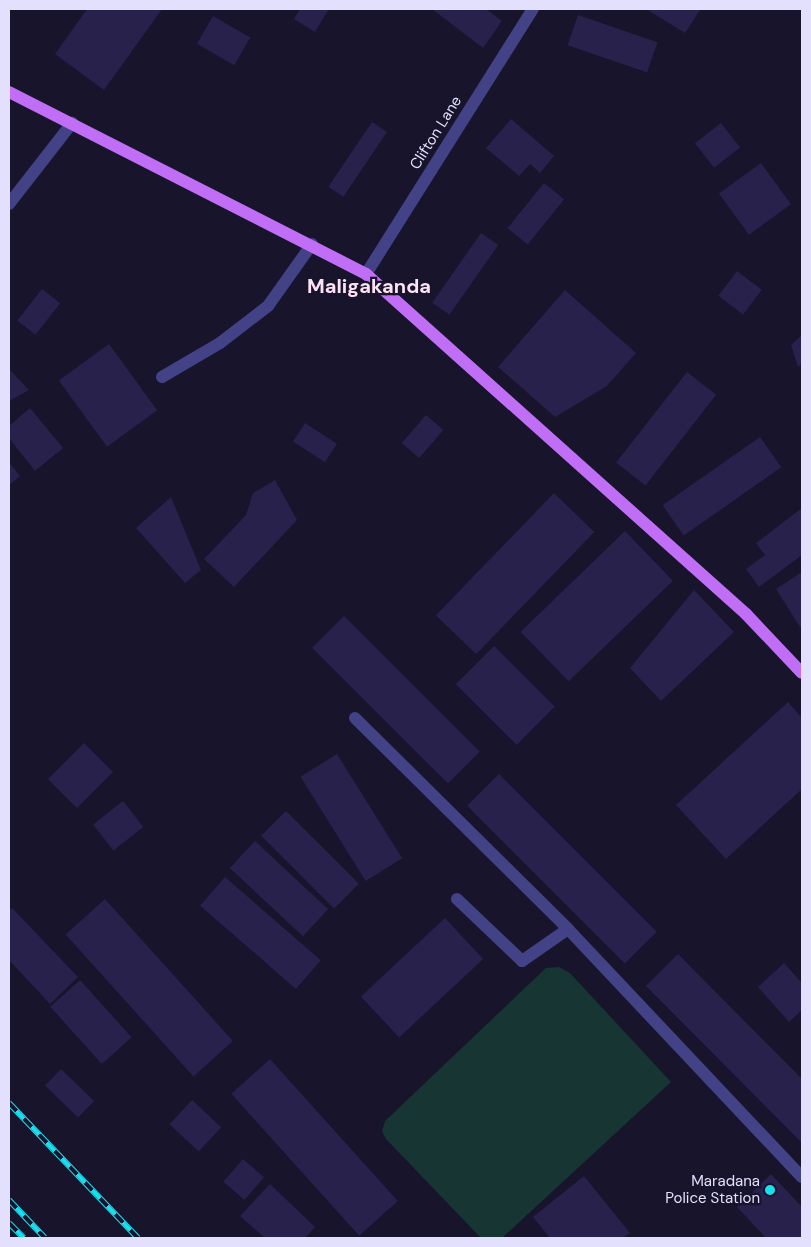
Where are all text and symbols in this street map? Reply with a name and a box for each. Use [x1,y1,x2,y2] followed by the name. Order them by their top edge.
[406,93,466,173] street label: Clifton Lane
[307,274,431,298] district label: Maligakanda
[665,1172,760,1207] place label: Maradana Police Station
[764,1184,776,1196] marker: Maradana Police Station

